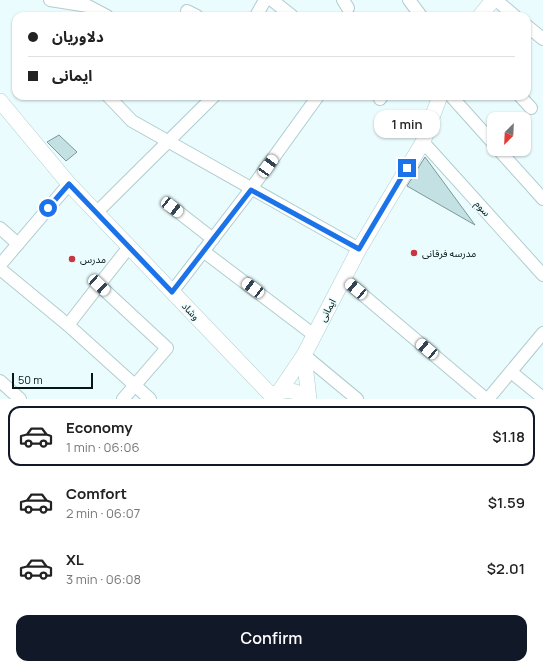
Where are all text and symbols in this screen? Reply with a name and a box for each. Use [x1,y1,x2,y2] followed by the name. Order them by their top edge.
[52,26,104,47] text: دلاوریان
[52,65,92,86] text: ایمانی
[374,110,440,138] callout: 1 min
[487,112,531,156] north arrow
[487,112,531,156] map controls
[392,115,423,133] text: 1 min
[256,153,280,179] car
[398,159,416,177] route end
[159,195,185,219] car
[470,197,494,221] street label: سوم
[39,199,57,217] route start
[422,246,476,260] place label: مدرسه فرقانی
[409,248,419,258] marker: مدرسه فرقانی
[80,252,106,266] place label: مدرس
[67,254,77,264] marker: مدرس
[86,272,112,298] car
[240,276,266,300] car
[343,277,369,301] car
[315,296,339,324] street label: ایمانی
[179,299,203,323] street label: وشاد
[414,337,440,361] car
[12,371,93,390] scale bar
[18,372,43,387] text: 50 m
[66,417,133,438] text: Economy
[18,418,54,454] icon: car
[492,426,525,447] text: $1.18
[66,438,139,456] text: 1 min · 06:06
[66,483,127,504] text: Comfort
[18,484,54,520] icon: car
[488,492,525,513] text: $1.59
[66,504,140,522] text: 2 min · 06:07
[66,549,84,570] text: XL
[18,550,54,586] icon: car
[487,558,525,579] text: $2.01
[66,570,141,588] text: 3 min · 06:08
[16,615,527,661] button: Confirm

